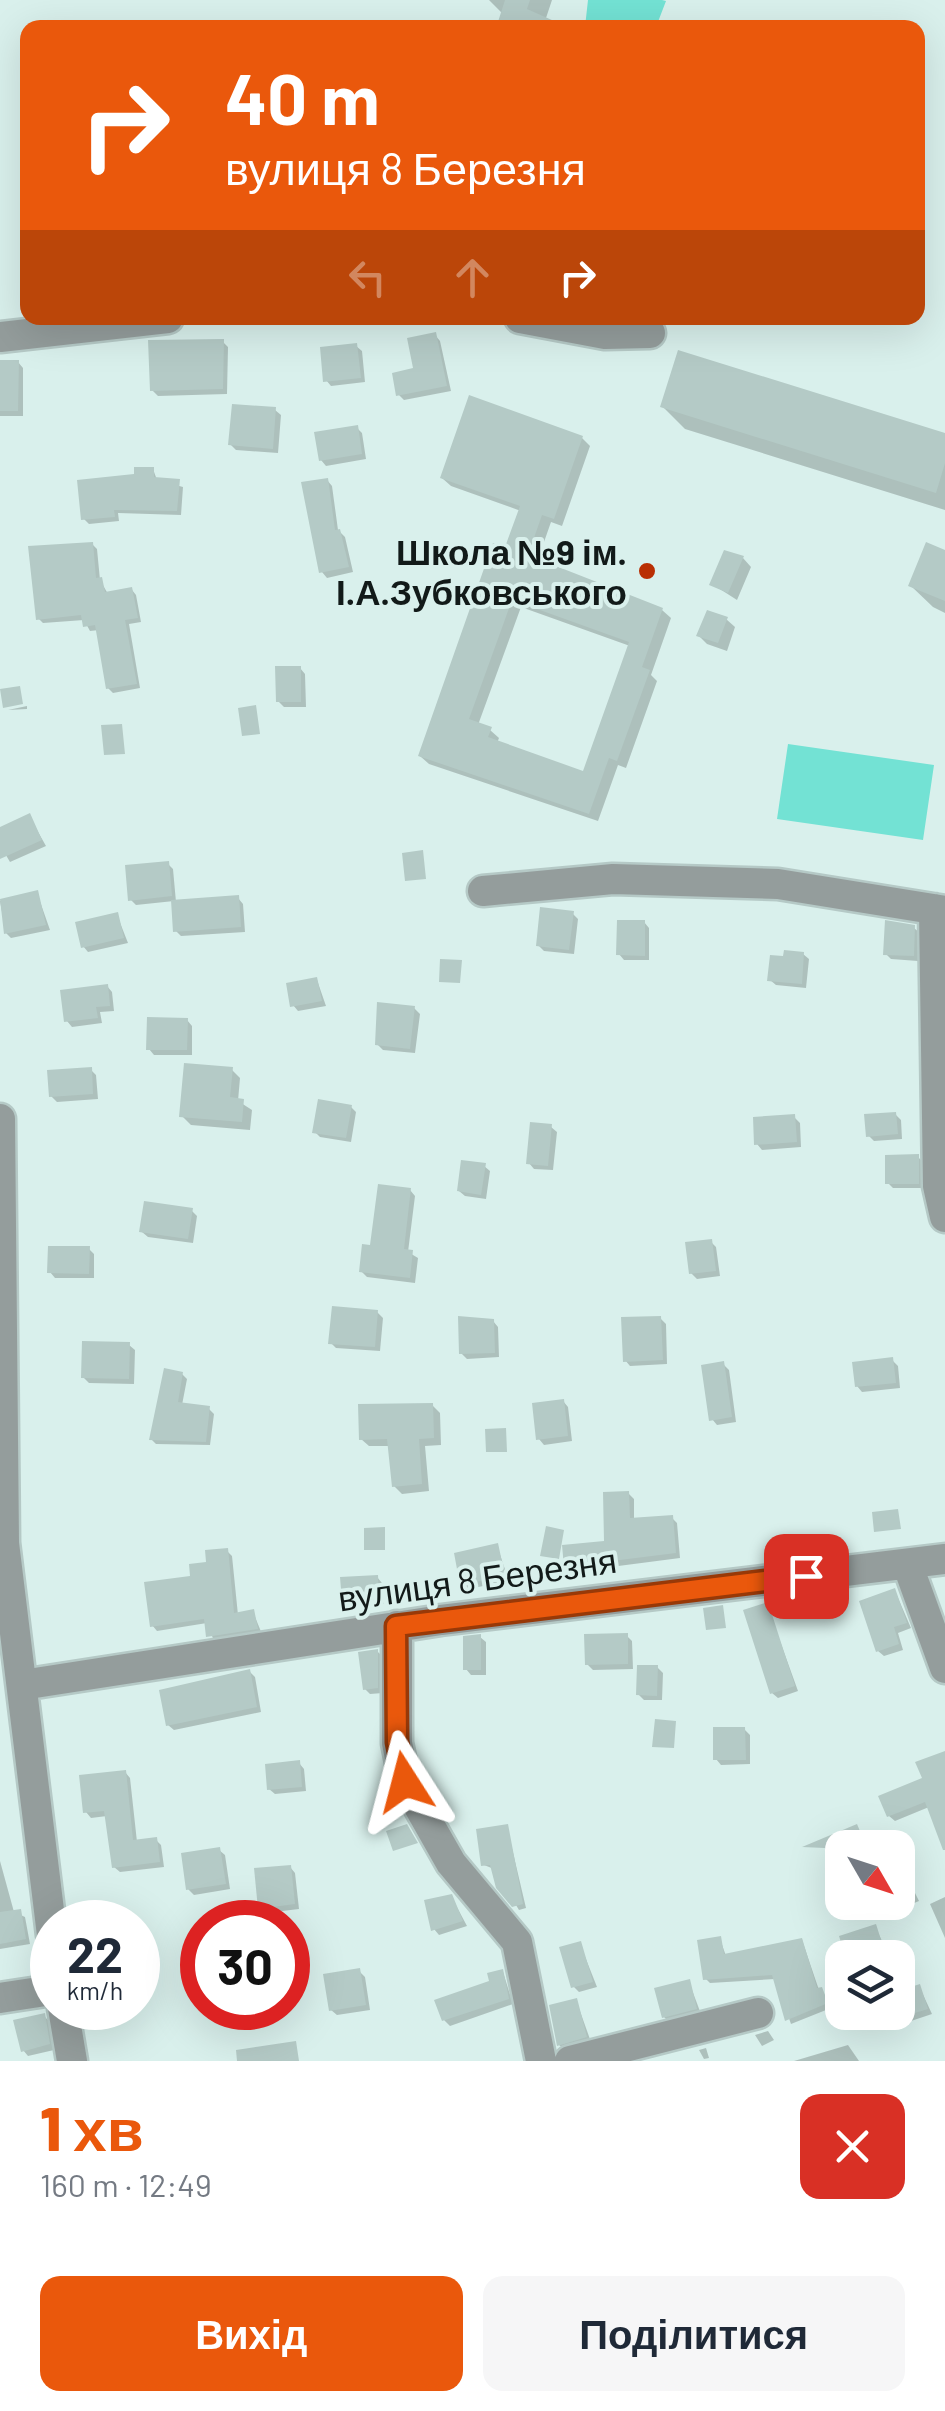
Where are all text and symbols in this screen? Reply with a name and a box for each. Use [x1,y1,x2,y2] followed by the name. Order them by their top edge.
[225,55,380,139] text: 40 m
[60,60,190,190] icon: right
[225,140,586,194] text: вулиця 8 Березня
[340,250,395,305] icon: left
[445,250,500,305] icon: ahead
[550,250,605,305] icon: right
[336,530,627,612] place label: Школа №9 ім. І.А.Зубковського
[636,560,658,582] marker: Школа №9 ім. І.А.Зубковського
[764,1534,849,1619] pin
[335,1538,619,1618] street label: вулиця 8 Березня
[779,1549,834,1604] icon: arrive
[353,1730,457,1834] position arrow
[825,1830,915,1920] north arrow
[825,1830,915,2030] map controls
[180,1900,310,2030] speed limit sign: 30
[67,1923,123,1983] text: 22
[825,1940,915,2030] button: layers
[67,1975,123,2005] text: km/h
[40,2091,144,2163] text: 1 хв
[800,2094,905,2199] button: close
[40,2165,212,2203] text: 160 m · 12:49
[40,2276,463,2391] button: Вихід
[483,2276,905,2391] button: Поділитися

